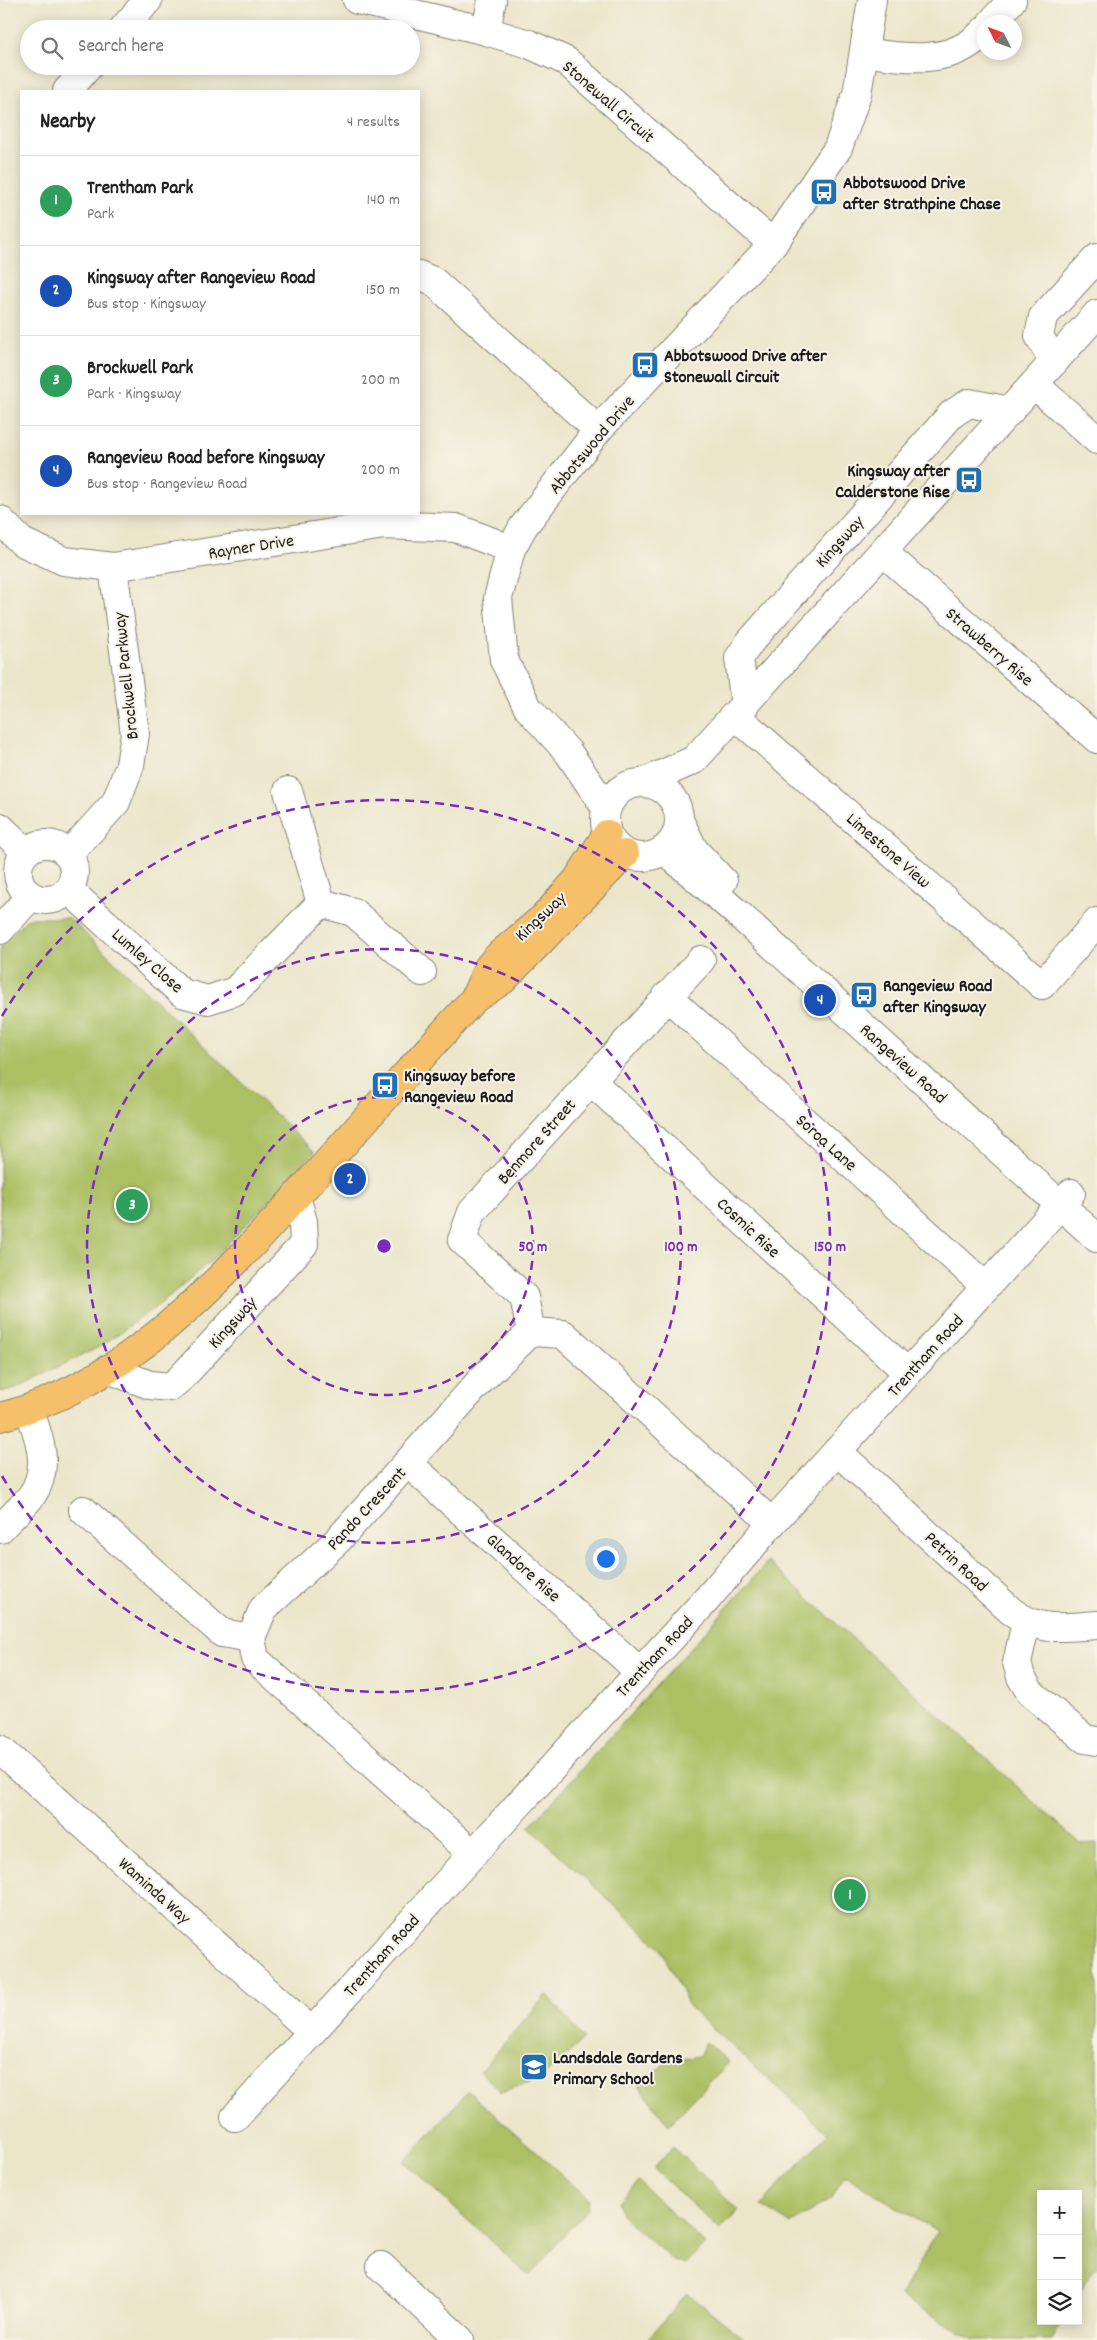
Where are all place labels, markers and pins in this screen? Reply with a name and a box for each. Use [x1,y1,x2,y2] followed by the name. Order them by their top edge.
[843,172,1001,218] place label: Abbotswood Drive after Strathpine Chase
[809,177,839,207] bus stop icon: Abbotswood Drive after Strathpine Chase
[664,345,827,391] place label: Abbotswood Drive after Stonewall Circuit
[630,350,660,380] bus stop icon: Abbotswood Drive after Stonewall Circuit
[835,460,950,506] place label: Kingsway after Calderstone Rise
[954,465,984,495] bus stop icon: Kingsway after Calderstone Rise
[883,975,992,1021] place label: Rangeview Road after Kingsway
[849,980,879,1010] bus stop icon: Rangeview Road after Kingsway
[804,981,836,1019] pin: 4
[404,1065,516,1111] place label: Kingsway before Rangeview Road
[370,1070,400,1100] bus stop icon: Kingsway before Rangeview Road
[334,1160,366,1198] pin: 2
[116,1186,148,1224] pin: 3
[375,1237,393,1255] centre of rings
[834,1876,866,1914] pin: 1
[553,2047,683,2093] place label: Landsdale Gardens Primary School
[519,2052,549,2082] school or university icon: Landsdale Gardens Primary School

